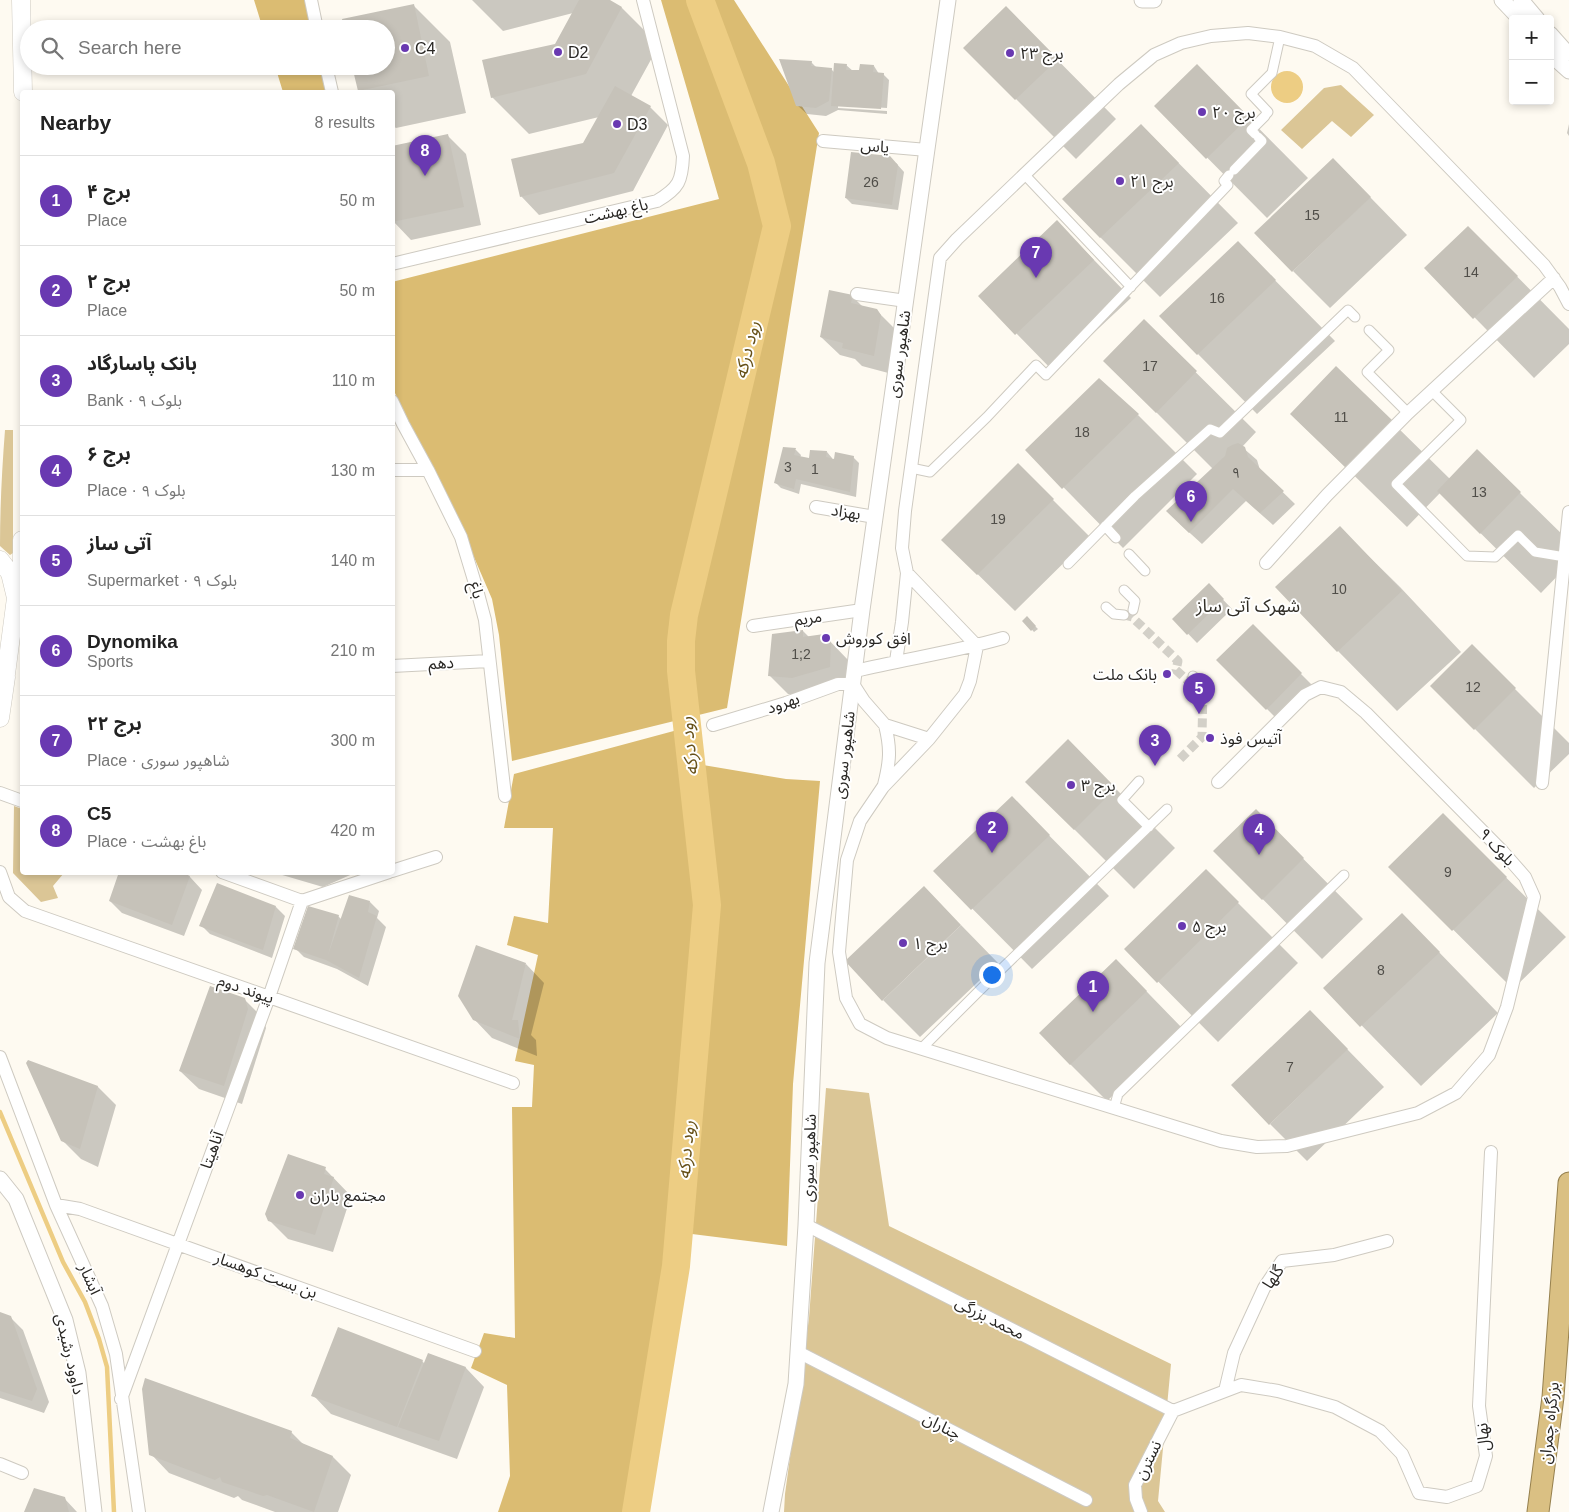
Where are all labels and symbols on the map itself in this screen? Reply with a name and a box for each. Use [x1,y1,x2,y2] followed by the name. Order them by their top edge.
[415,40,436,57] place label: C4
[399,42,411,54] marker: C4
[568,44,589,61] place label: D2
[1020,45,1064,66] place label: برج ۲۳
[552,46,564,58] marker: D2
[1004,47,1016,59] marker: برج ۲۳
[1212,104,1256,125] place label: برج ۲۰
[1196,106,1208,118] marker: برج ۲۰
[627,116,648,133] place label: D3
[611,118,623,130] marker: D3
[409,135,441,176] pin: 8
[860,136,890,157] street label: یاس
[1130,173,1174,194] place label: برج ۲۱
[863,174,879,190] house number: 26
[1114,175,1126,187] marker: برج ۲۱
[582,195,650,230] street label: باغ بهشت
[1304,207,1320,223] house number: 15
[1020,237,1052,278] pin: 7
[1463,264,1479,280] house number: 14
[1209,290,1225,306] house number: 16
[884,309,916,399] street label: شاهپور سوری
[730,319,765,381] water label: رود درکه
[1142,358,1158,374] house number: 17
[1334,409,1348,425] house number: 11
[1074,424,1090,440] house number: 18
[784,459,792,475] house number: 3
[811,461,819,477] house number: 1
[1232,465,1240,481] house number: ۹
[1175,481,1207,522] pin: 6
[1471,484,1487,500] house number: 13
[830,501,862,524] street label: بهزاد
[990,511,1006,527] house number: 19
[463,580,487,601] street label: باغ
[1331,581,1347,597] house number: 10
[1195,596,1300,617] district label: شهرک آتی ساز
[793,608,824,632] street label: مریم
[836,630,911,649] place label: افق کوروش
[820,632,832,644] marker: افق کوروش
[791,646,811,662] house number: 1;2
[428,654,455,676] street label: دهم
[1093,666,1157,683] place label: بانک ملت
[1161,668,1173,680] marker: بانک ملت
[1183,673,1215,714] pin: 5
[1465,679,1481,695] house number: 12
[764,690,802,717] street label: بهرود
[830,710,860,800] street label: شاهپور سوری
[676,715,703,776] water label: رود درکه
[1139,725,1171,766] pin: 3
[1220,729,1283,748] place label: آتیس فوذ
[1204,732,1216,744] marker: آتیس فوذ
[1081,777,1115,798] place label: برج ۳
[1065,779,1077,791] marker: برج ۳
[976,812,1008,853] pin: 2
[1243,814,1275,855] pin: 4
[1475,825,1518,870] street label: بلوک ۹
[1444,864,1452,880] house number: 9
[1192,918,1226,939] place label: برج ۵
[1176,920,1188,932] marker: برج ۵
[913,935,947,956] place label: برج ۱
[897,937,909,949] marker: برج ۱
[979,962,1005,988] your location
[1377,962,1385,978] house number: 8
[1077,971,1109,1012] pin: 1
[214,972,276,1010] street label: پیوند دوم
[1286,1059,1294,1075] house number: 7
[799,1114,821,1203] street label: شاهپور سوری
[673,1119,700,1180] water label: رود درکه
[197,1128,227,1171] street label: آناهیتا
[310,1187,386,1208] place label: مجتمع باران
[294,1189,306,1201] marker: مجتمع باران
[211,1248,320,1302] street label: بن بست کوهسار
[74,1260,105,1299] street label: آبشار
[1259,1262,1288,1292] street label: گلها
[952,1293,1027,1343] street label: محمد بزرگی
[51,1312,88,1396] street label: داوود رشیدی
[1536,1381,1564,1465] street label: بزرگراه چمران
[919,1409,964,1444] street label: چناران
[1473,1422,1495,1452] street label: نهال
[1131,1438,1166,1483] street label: نسترن

